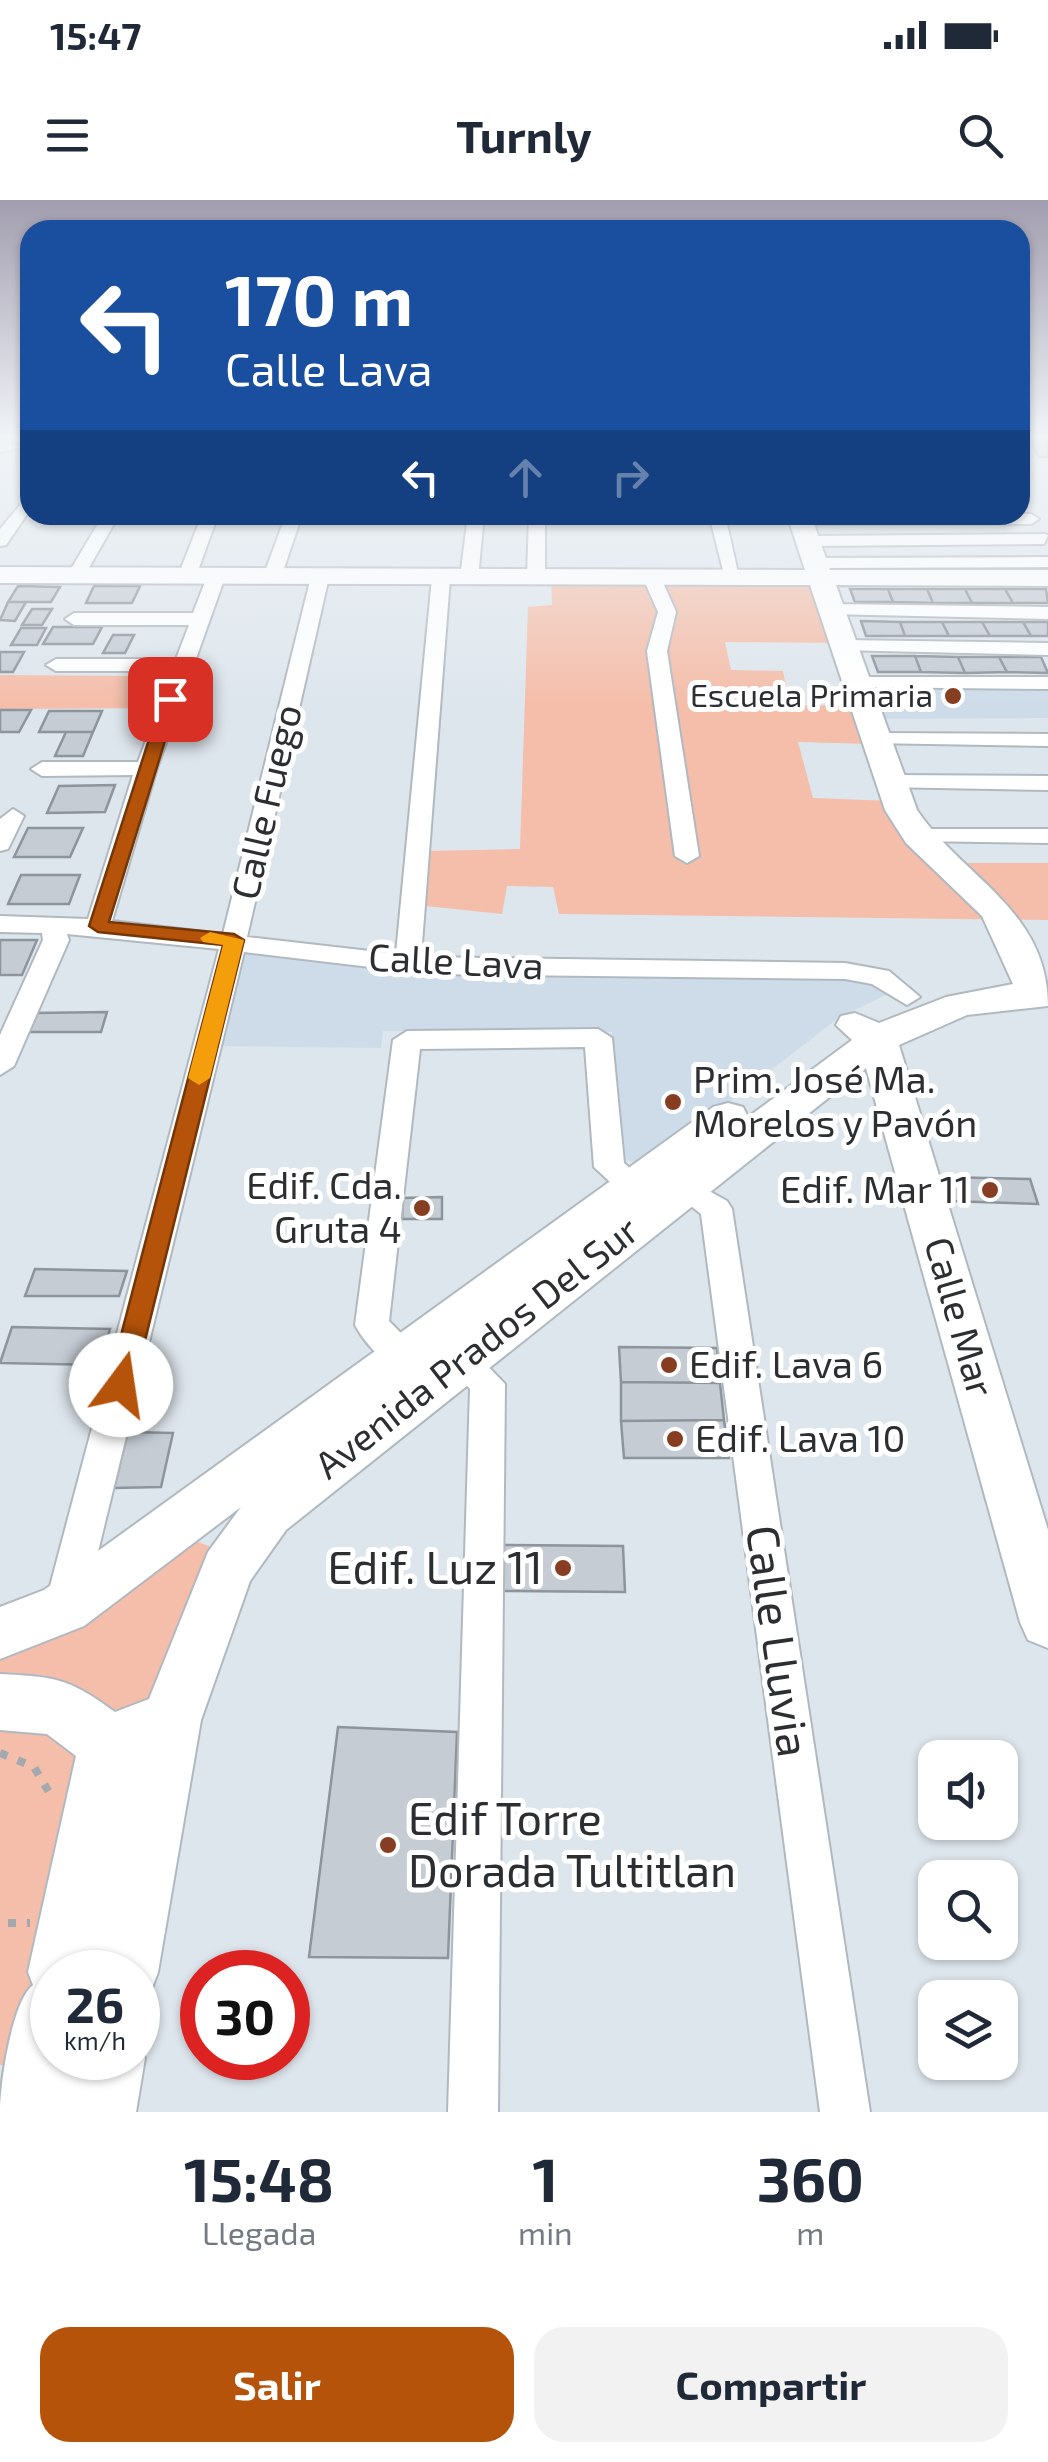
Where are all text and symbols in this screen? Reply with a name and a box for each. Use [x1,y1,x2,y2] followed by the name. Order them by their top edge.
[50,12,141,58] text: 15:47
[40,108,95,163] icon: menu
[456,108,592,162] text: Turnly
[953,108,1008,163] icon: search
[225,256,413,340] text: 170 m
[60,260,190,390] icon: left
[225,341,432,395] text: Calle Lava
[393,450,448,505] icon: left
[498,450,553,505] icon: ahead
[603,450,658,505] icon: right
[128,657,213,742] pin
[143,672,198,727] icon: arrive
[690,675,933,713] place label: Escuela Primaria
[942,685,964,707] marker: Escuela Primaria
[220,700,310,903] street label: Calle Fuego
[367,932,545,988] street label: Calle Lava
[693,1055,977,1145] place label: Prim. José Ma. Morelos y Pavón
[662,1091,684,1113] marker: Prim. José Ma. Morelos y Pavón
[246,1161,402,1251] place label: Edif. Cda. Gruta 4
[780,1165,970,1211] place label: Edif. Mar 11
[979,1179,1001,1201] marker: Edif. Mar 11
[411,1197,433,1219] marker: Edif. Cda. Gruta 4
[305,1206,647,1487] street label: Avenida Prados Del Sur
[916,1232,1006,1401] street label: Calle Mar
[69,1333,173,1437] position arrow
[689,1340,883,1386] place label: Edif. Lava 6
[658,1354,680,1376] marker: Edif. Lava 6
[695,1414,905,1460] place label: Edif. Lava 10
[664,1428,686,1450] marker: Edif. Lava 10
[737,1522,823,1760] street label: Calle Lluvia
[327,1539,543,1593] place label: Edif. Luz 11
[552,1557,574,1579] marker: Edif. Luz 11
[918,1740,1018,2080] map controls
[918,1740,1018,1840] button: sound
[408,1790,736,1896] place label: Edif Torre Dorada Tultitlan
[377,1834,399,1856] marker: Edif Torre Dorada Tultitlan
[918,1860,1018,1960] button: search
[180,1950,310,2080] speed limit sign: 30
[66,1973,124,2033] text: 26
[918,1980,1018,2080] button: layers
[64,2025,126,2055] text: km/h
[184,2142,334,2214] text: 15:48
[532,2142,558,2214] text: 1
[757,2142,864,2214] text: 360
[202,2213,316,2251] text: Llegada
[518,2213,573,2251] text: min
[796,2213,824,2251] text: m
[40,2327,514,2442] button: Salir
[534,2327,1008,2442] button: Compartir

